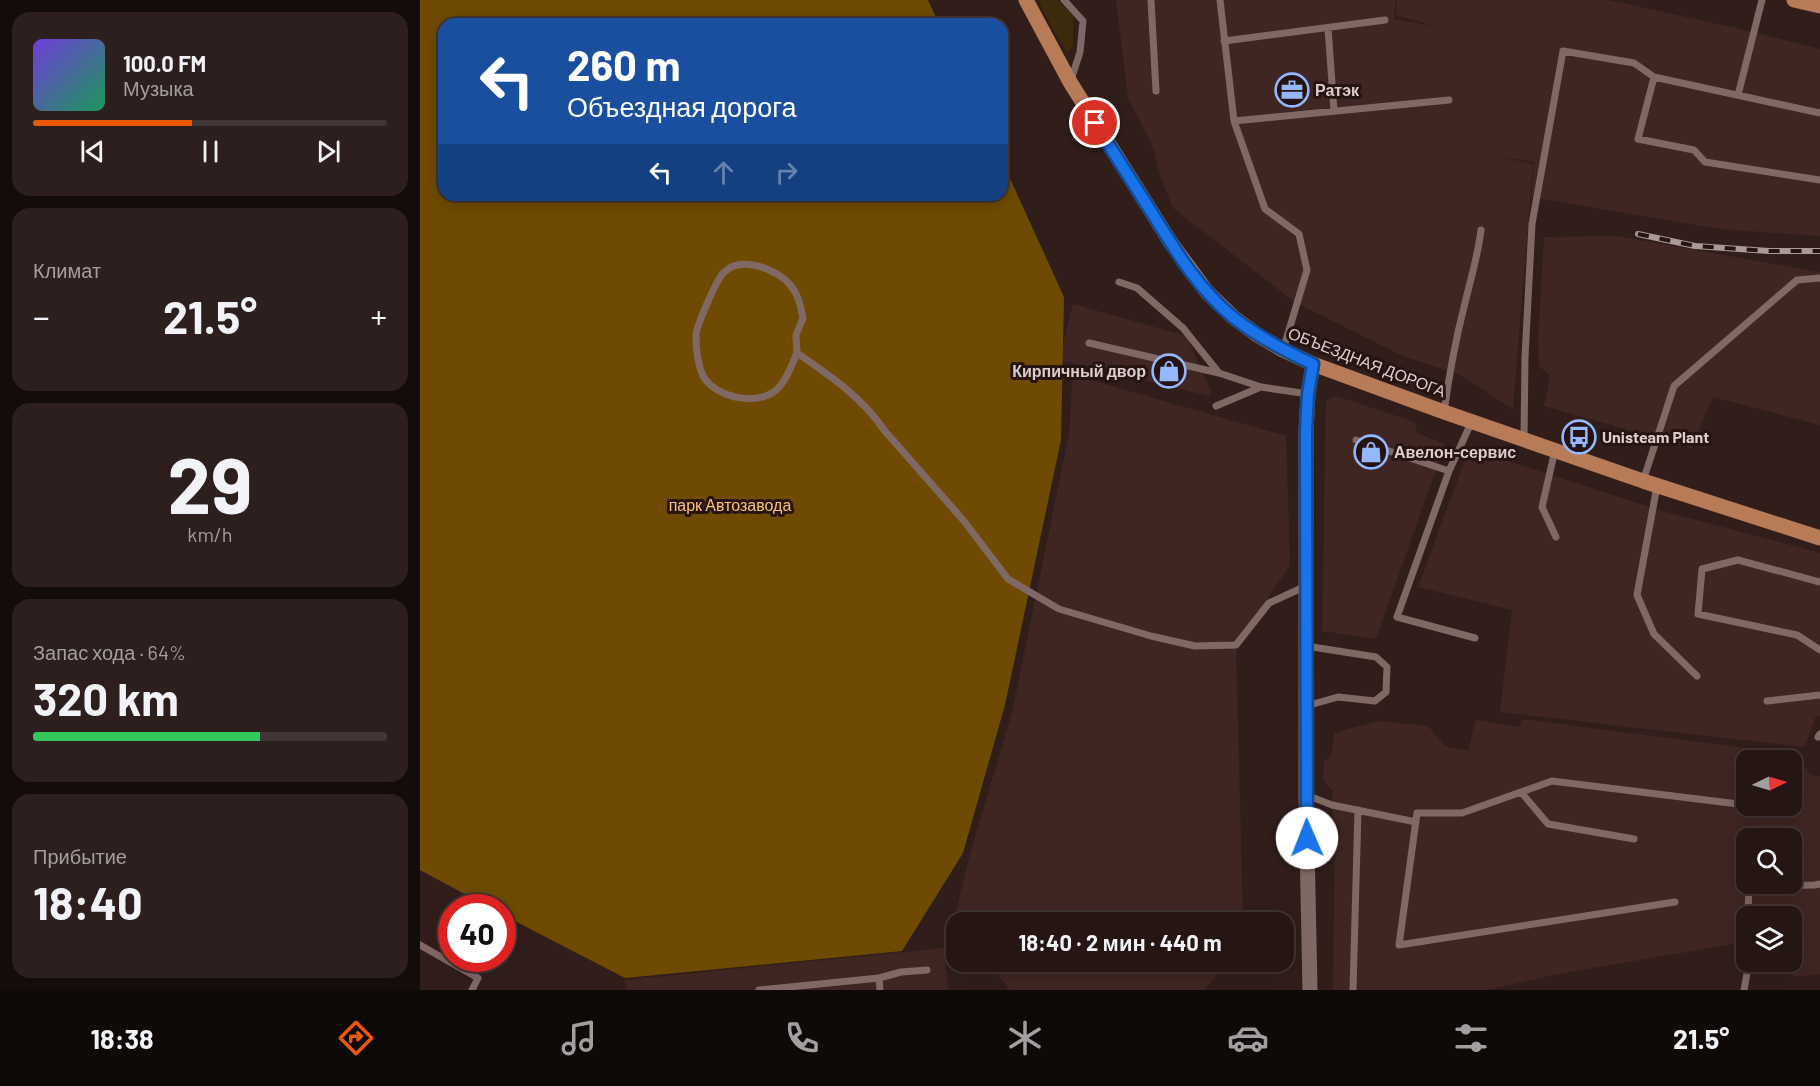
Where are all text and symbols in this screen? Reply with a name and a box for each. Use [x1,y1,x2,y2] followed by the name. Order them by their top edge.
[567,39,680,89] text: 260 m
[468,42,546,120] icon: left
[123,50,206,76] text: 100.0 FM
[1274,72,1310,108] office icon: Ратэк
[123,76,194,100] text: Музыка
[1315,80,1360,99] place label: Ратэк
[567,90,796,122] text: Объездная дорога
[1069,97,1120,148] pin
[1078,106,1111,139] icon: arrive
[76,135,109,168] icon: previous
[194,135,227,168] icon: pause
[312,135,345,168] icon: next
[644,156,677,189] icon: left
[707,156,740,189] icon: ahead
[770,156,803,189] icon: right
[33,258,101,282] text: Климат
[163,289,257,343] text: 21.5°
[33,296,50,336] text: −
[371,296,387,336] text: +
[1286,323,1449,400] street label: ОБЪЕЗДНАЯ ДОРОГА
[1151,353,1187,389] shop icon: Кирпичный двор
[1012,361,1146,380] place label: Кирпичный двор
[1561,419,1597,455] bus stop icon: Unisteam Plant
[1602,427,1709,446] place label: Unisteam Plant
[1353,434,1389,470] shop icon: Авелон-сервис
[167,436,253,530] text: 29
[1394,442,1516,461] place label: Авелон-сервис
[669,495,791,514] park label: парк Автозавода
[187,522,233,546] text: km/h
[33,640,186,664] text: Запас хода · 64%
[33,671,179,725] text: 320 km
[1736,750,1802,816] north arrow
[1736,750,1802,972] map controls
[1275,806,1339,870] position arrow
[1736,828,1802,894] button: search
[33,844,127,868] text: Прибытие
[33,875,143,929] text: 18:40
[438,894,516,972] speed limit sign: 40
[1736,906,1802,972] button: layers
[1018,929,1222,955] text: 18:40 · 2 мин · 440 m
[335,1017,377,1059] icon: directions
[558,1017,600,1059] icon: music
[781,1017,823,1059] icon: phone
[1004,1017,1046,1059] icon: climate
[1227,1017,1269,1059] icon: car
[1450,1017,1492,1059] icon: filters
[91,1022,154,1054] text: 18:38
[1673,1022,1729,1054] text: 21.5°

